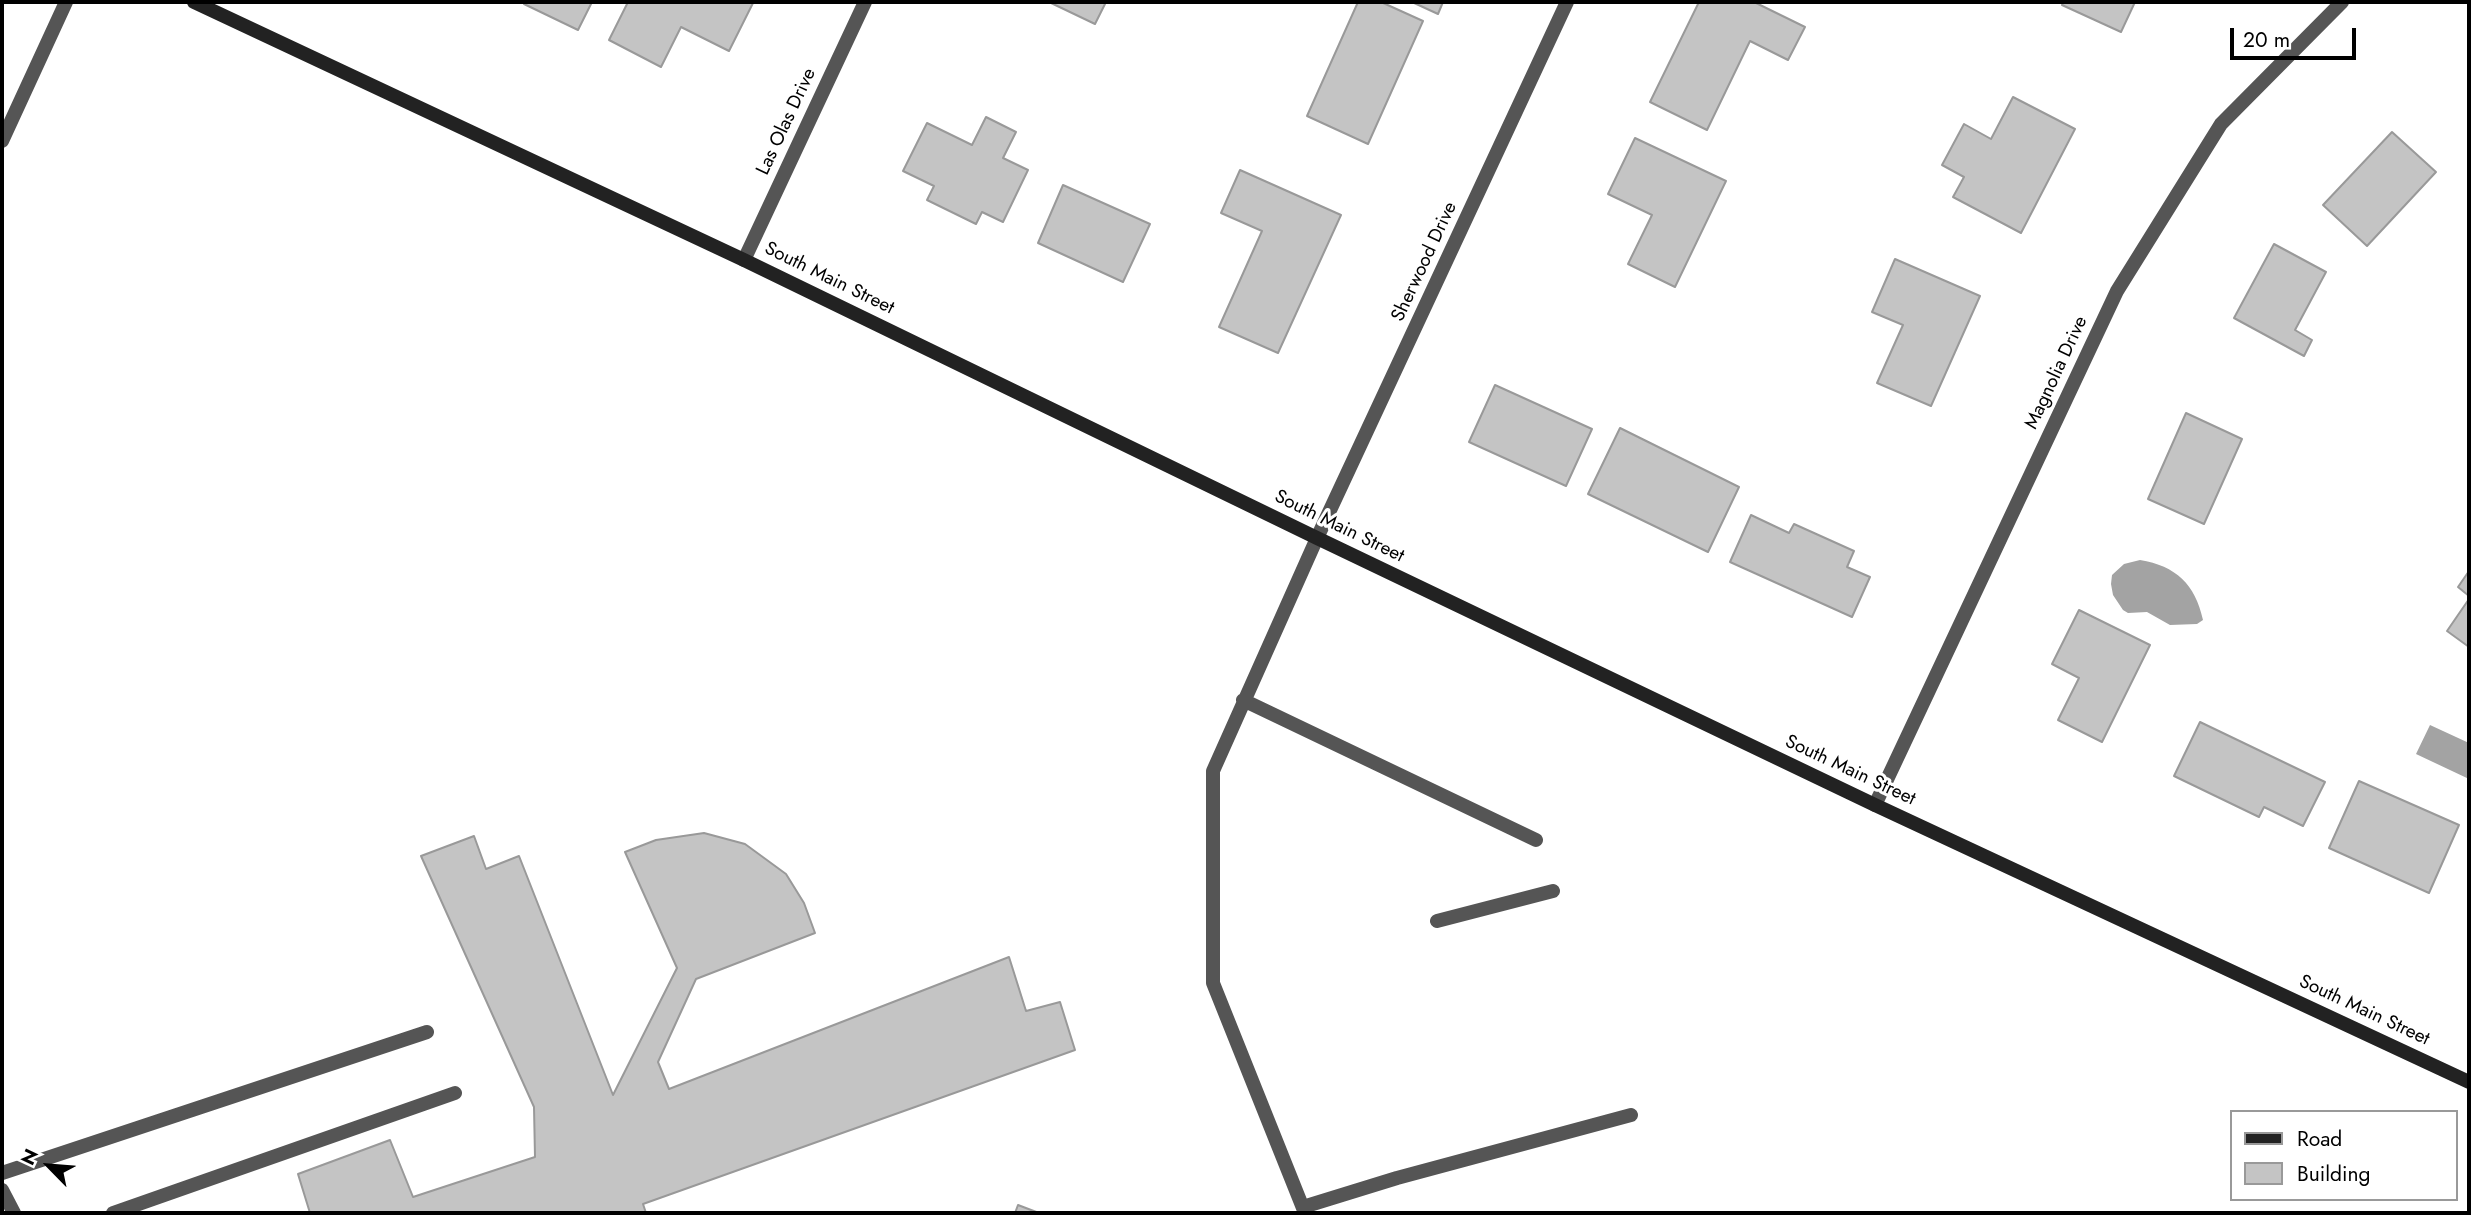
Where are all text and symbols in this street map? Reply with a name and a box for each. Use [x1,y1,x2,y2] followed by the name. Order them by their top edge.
[2233,14,2359,58] scale bar
[2243,25,2290,55] text: 20 m
[752,65,822,179] street label: Las Olas Drive
[1387,199,1463,325] street label: Sherwood Drive
[760,238,898,320] street label: South Main Street
[2021,313,2093,433] street label: Magnolia Drive
[1270,486,1408,568] street label: South Main Street
[1781,731,1919,811] street label: South Main Street
[2295,971,2433,1051] street label: South Main Street
[2230,1110,2457,1201] legend
[2297,1124,2342,1154] text: Road
[14,1131,84,1201] north arrow
[14,1144,45,1169] text: N
[2297,1159,2370,1189] text: Building

